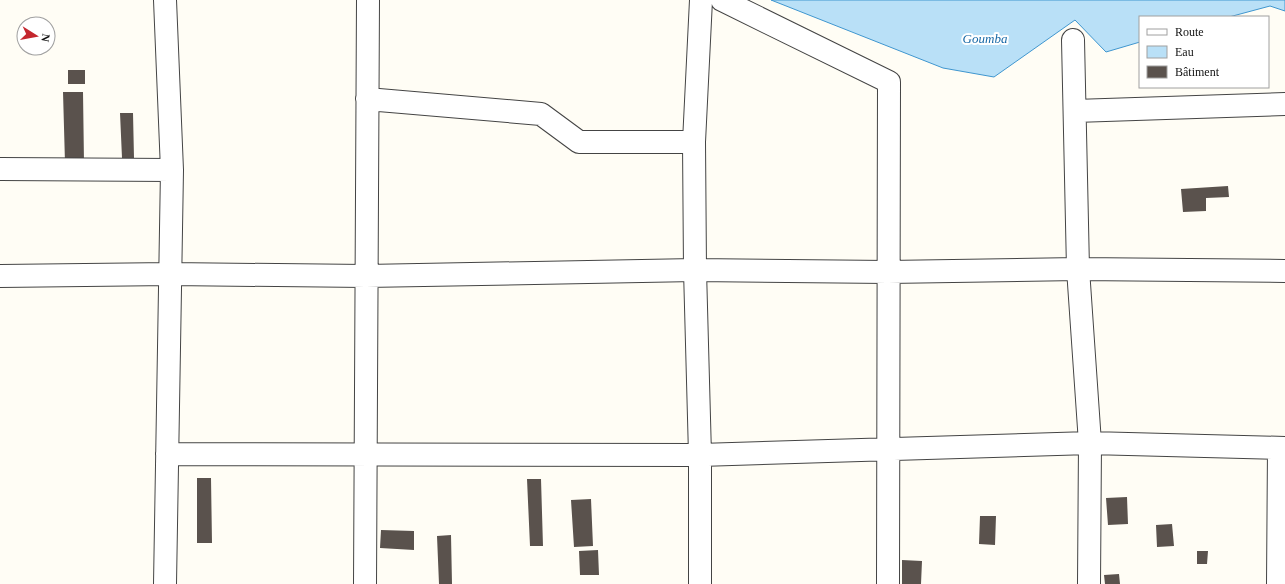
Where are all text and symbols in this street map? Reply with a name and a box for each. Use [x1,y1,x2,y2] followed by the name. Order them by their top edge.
[16,16,56,56] north arrow
[1139,16,1269,88] legend
[1175,25,1204,39] text: Route
[963,31,1008,46] water label: Goumba
[39,33,52,43] text: N
[1175,45,1194,59] text: Eau
[1175,65,1220,79] text: Bâtiment

